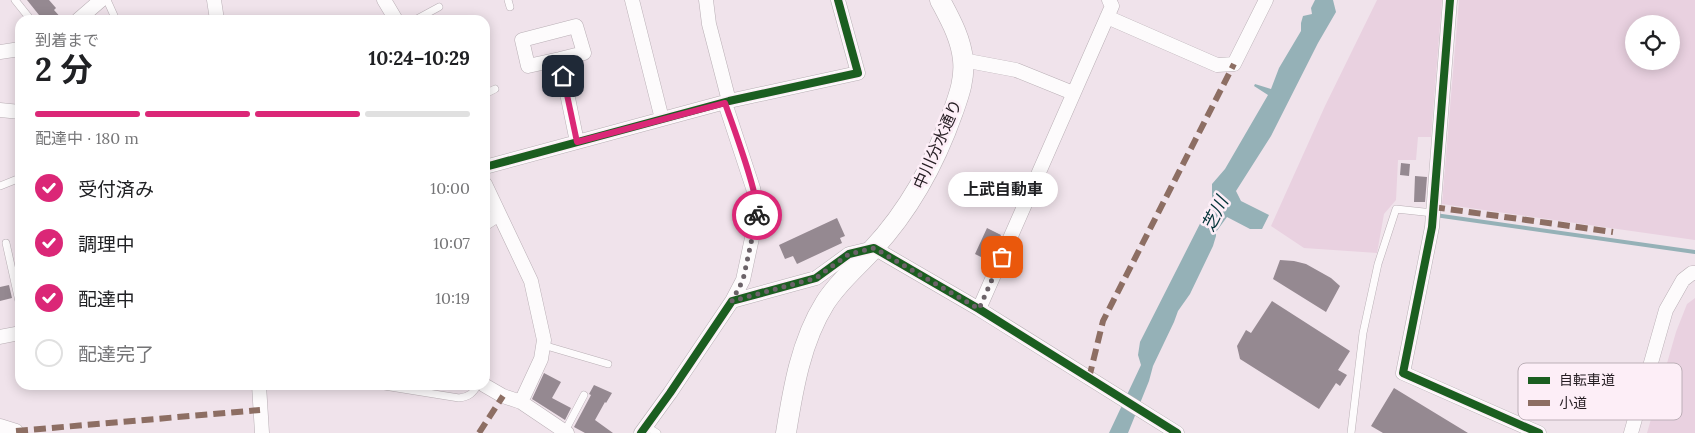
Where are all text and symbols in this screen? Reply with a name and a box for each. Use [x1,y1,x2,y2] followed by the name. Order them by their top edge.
[1625,15,1680,70] map controls
[1625,15,1680,70] button: locate
[35,30,99,50] text: 到着まで
[369,46,470,70] text: 10:24–10:29
[35,49,92,90] text: 2 分
[542,55,584,97] pin
[549,62,577,90] icon: home
[908,96,966,192] street label: 中川分水通り
[35,128,139,148] text: 配達中 · 180 m
[947,172,1057,207] callout: 上武自動車
[35,174,63,202] icon: check
[78,177,154,201] text: 受付済み
[430,178,470,198] text: 10:00
[963,179,1043,199] text: 上武自動車
[732,190,782,240] courier
[1196,191,1234,235] water label: 芝川
[743,201,771,229] icon: bike
[35,229,63,257] icon: check
[78,232,135,256] text: 調理中
[433,233,470,253] text: 10:07
[981,236,1023,278] pin
[988,243,1016,271] icon: bag
[35,284,63,312] icon: check
[78,287,135,311] text: 配達中
[435,288,470,308] text: 10:19
[78,342,154,366] text: 配達完了
[1518,363,1682,420] legend
[1559,371,1615,389] text: 自転車道
[1559,394,1587,412] text: 小道

